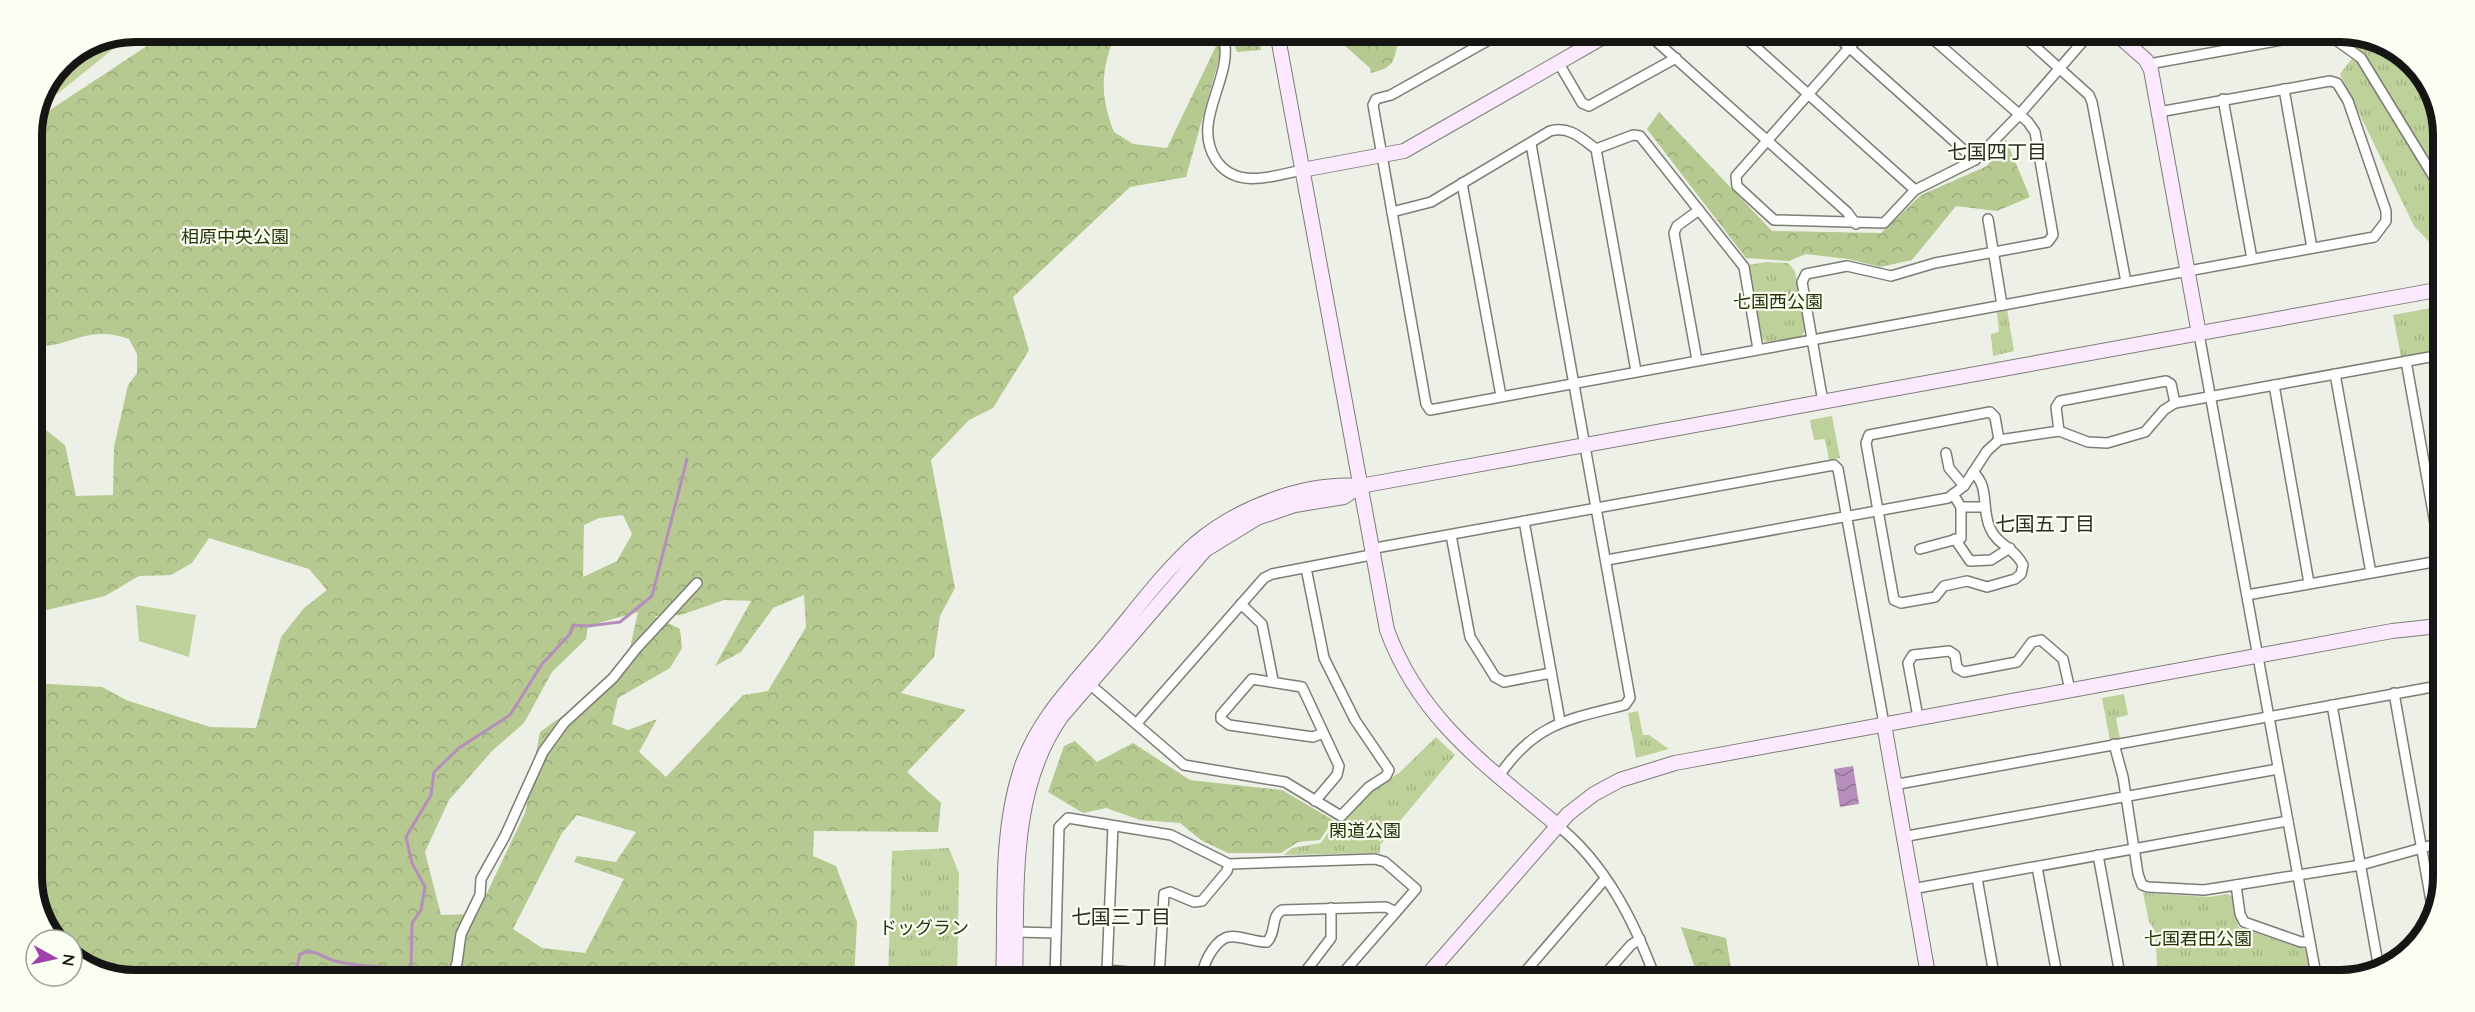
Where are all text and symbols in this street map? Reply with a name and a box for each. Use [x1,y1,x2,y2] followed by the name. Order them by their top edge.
[1947,139,2047,164] district label: 七国四丁目
[181,225,289,248] park label: 相原中央公園
[1733,290,1823,313] park label: 七国西公園
[1995,511,2095,536] district label: 七国五丁目
[1329,819,1401,842] park label: 閑道公園
[1071,904,1171,929] district label: 七国三丁目
[879,916,969,939] park label: ドッグラン
[2144,927,2252,950] park label: 七国君田公園
[24,928,84,988] north arrow
[58,953,80,967] text: N

